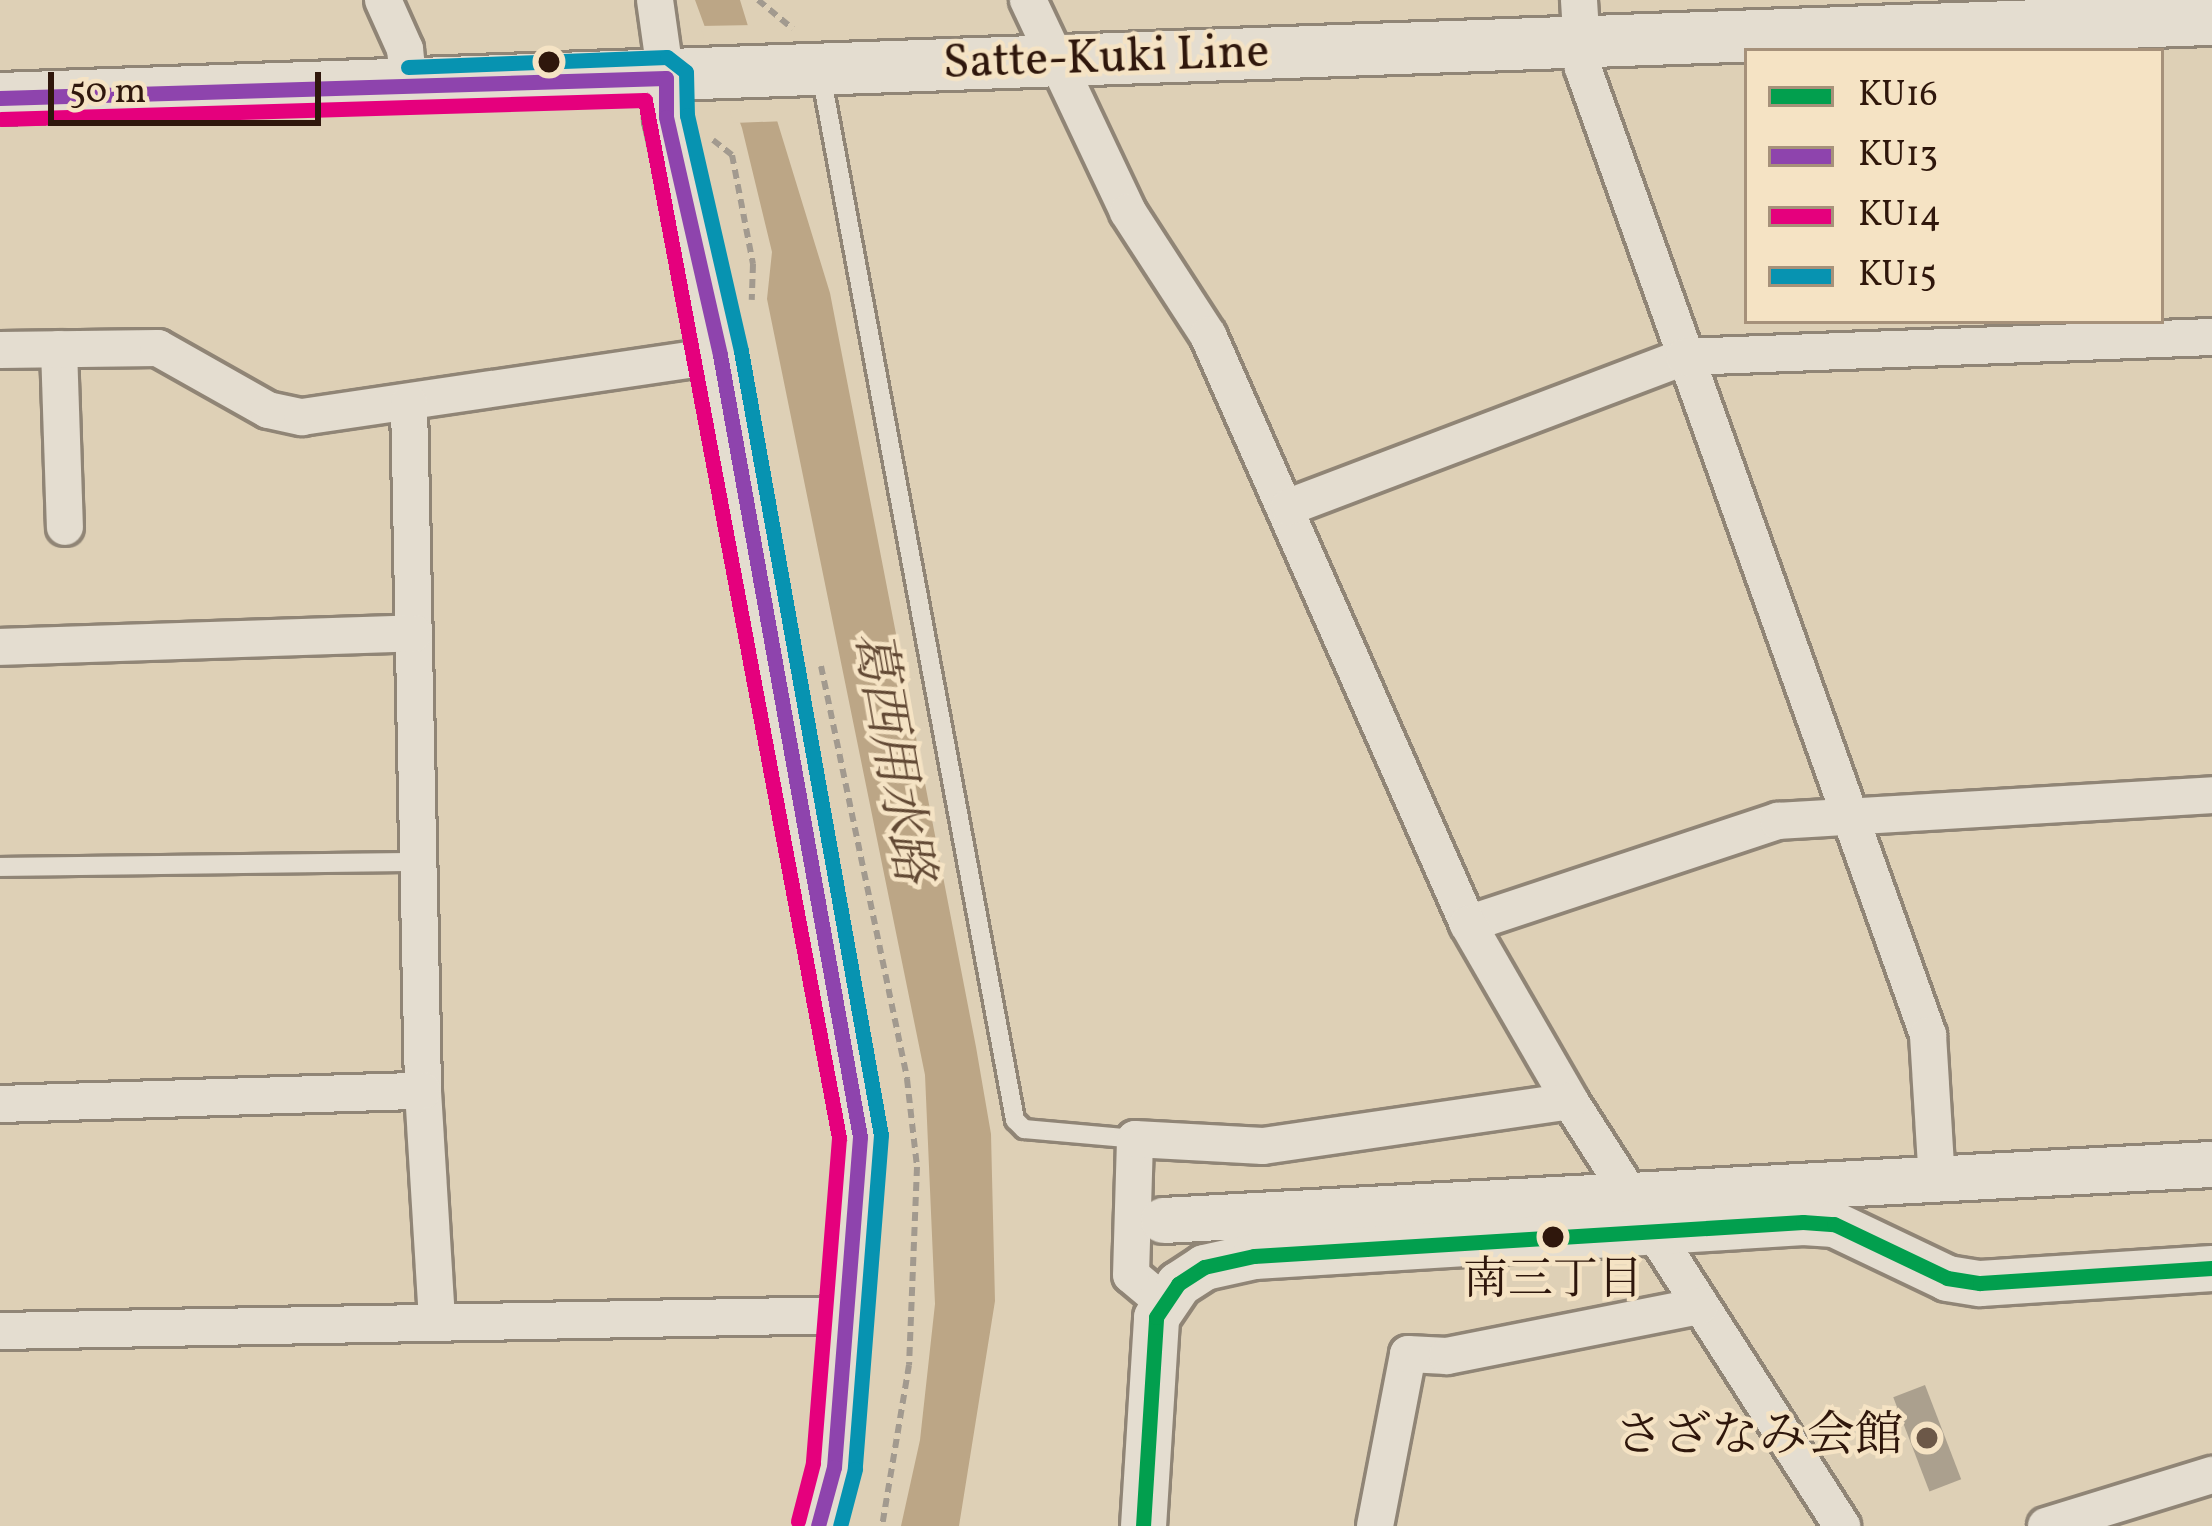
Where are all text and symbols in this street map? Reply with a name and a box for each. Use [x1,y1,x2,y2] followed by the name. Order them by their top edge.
[942,25,1270,93] street label: Satte-Kuki Line
[54,48,327,122] scale bar
[1744,48,2164,324] legend
[538,51,560,73] unlabelled marker
[69,68,146,118] text: 50 m
[1858,71,1938,121] text: KU16
[1858,131,1938,181] text: KU13
[1858,191,1941,241] text: KU14
[1858,251,1937,301] text: KU15
[838,626,942,888] water label: 葛西用水路
[1542,1226,1564,1248] marker: 南三丁目
[1463,1255,1643,1309] place label: 南三丁目
[1615,1409,1903,1467] place label: さざなみ会館
[1914,1425,1940,1451] marker: さざなみ会館

